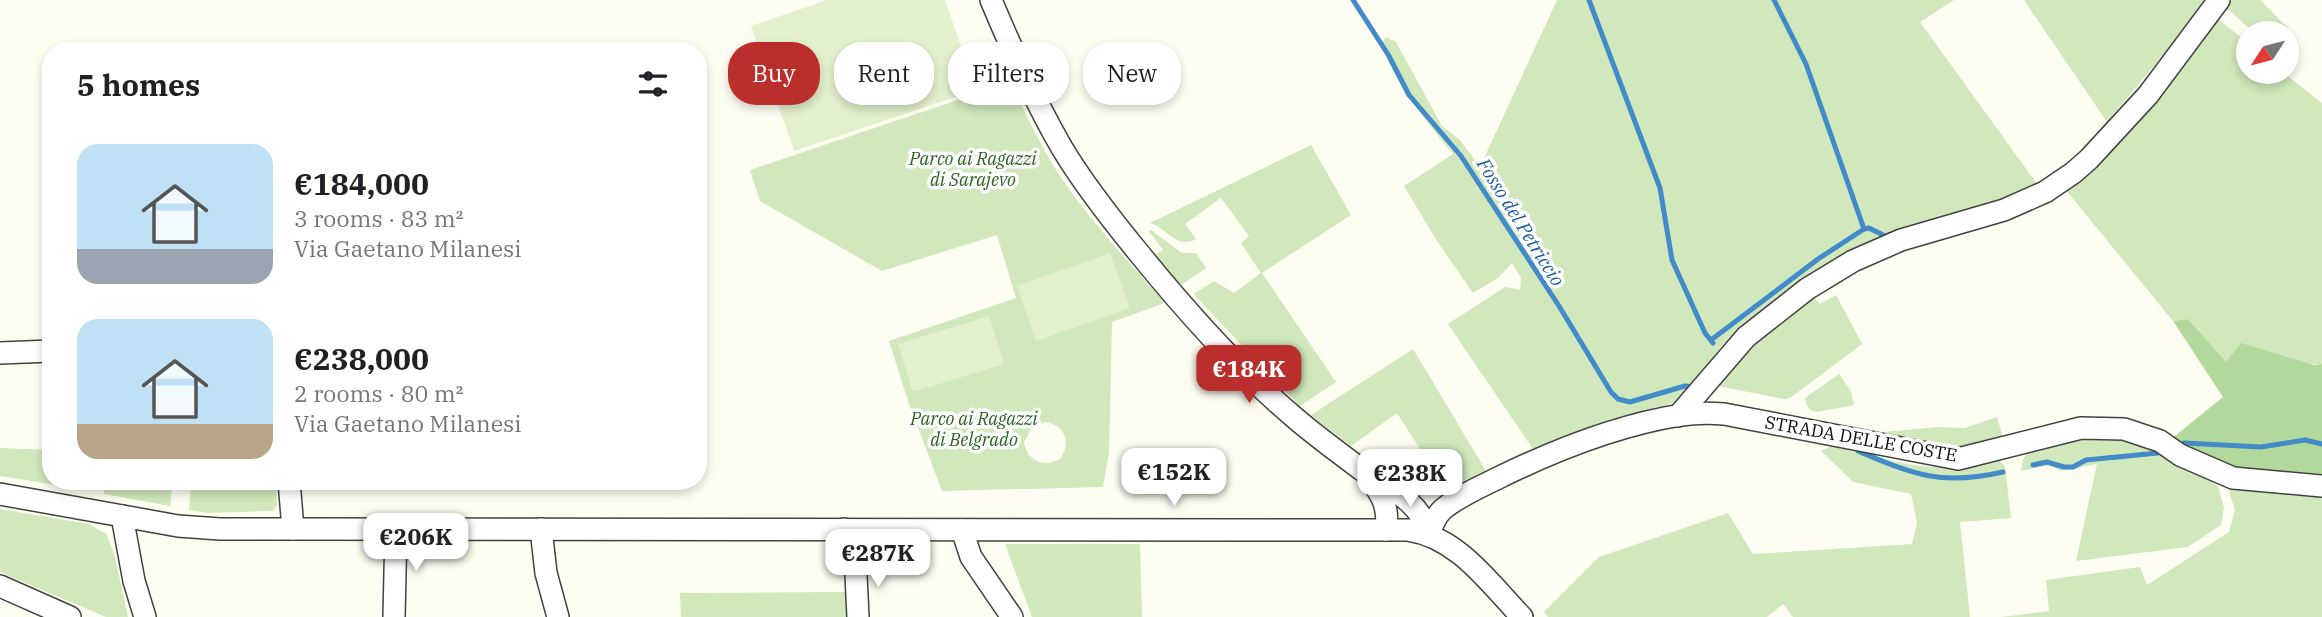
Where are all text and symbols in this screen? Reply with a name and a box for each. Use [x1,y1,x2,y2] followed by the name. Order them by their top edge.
[2236,21,2300,84] north arrow
[2236,21,2299,84] map controls
[728,42,820,105] chip: Buy
[834,42,934,105] chip: Rent
[948,42,1069,105] chip: Filters
[1083,42,1181,105] chip: New
[77,65,200,104] text: 5 homes
[634,65,672,103] icon: filters
[908,147,1037,191] park label: Parco ai Ragazzi di Sarajevo
[1471,153,1570,290] water label: Fosso del Petriccio
[294,164,429,203] text: €184,000
[133,172,217,256] icon: home
[294,203,464,233] text: 3 rooms · 83 m²
[294,233,522,263] text: Via Gaetano Milanesi
[294,339,429,378] text: €238,000
[1200,346,1298,405] pin: €184K
[133,347,217,431] icon: home
[1212,353,1286,383] text: €184K
[294,378,464,408] text: 2 rooms · 80 m²
[909,407,1038,451] park label: Parco ai Ragazzi di Belgrado
[294,408,522,438] text: Via Gaetano Milanesi
[1763,410,1959,467] street label: STRADA DELLE COSTE
[1125,448,1223,508] pin: €152K
[1361,449,1459,509] pin: €238K
[1137,456,1211,486] text: €152K
[1373,457,1447,487] text: €238K
[367,514,465,573] pin: €206K
[379,521,453,551] text: €206K
[829,530,927,589] pin: €287K
[841,537,915,567] text: €287K

